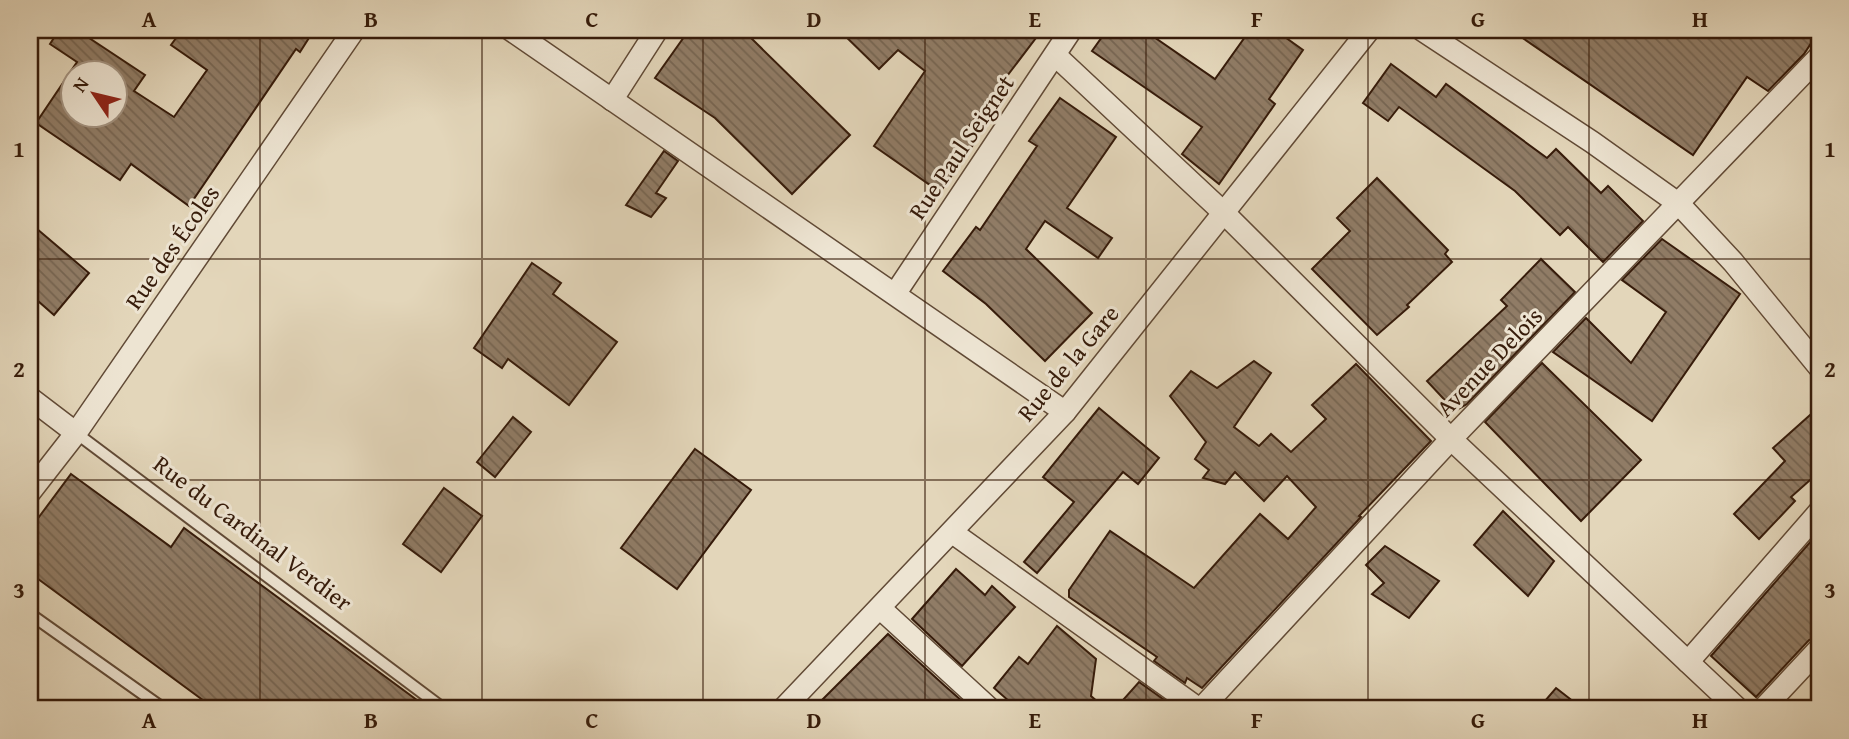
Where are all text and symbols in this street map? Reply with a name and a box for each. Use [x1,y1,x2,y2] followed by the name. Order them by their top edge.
[142,2,157,35] text: A
[364,2,378,35] text: B
[585,2,599,35] text: C
[807,2,822,35] text: D
[1029,2,1041,35] text: E
[1251,2,1263,35] text: F
[1471,2,1485,35] text: G
[1692,2,1708,35] text: H
[60,60,130,130] north arrow
[900,67,1023,226] street label: Rue Paul Seignet
[65,71,95,97] text: N
[13,132,25,165] text: 1
[1824,132,1836,165] text: 1
[116,178,228,316] street label: Rue des Écoles
[1009,297,1127,429] street label: Rue de la Gare
[1428,299,1550,425] street label: Avenue Delois
[13,352,25,385] text: 2
[1824,352,1836,385] text: 2
[146,447,360,619] street label: Rue du Cardinal Verdier
[13,573,25,606] text: 3
[1824,573,1836,606] text: 3
[142,703,157,736] text: A
[364,703,378,736] text: B
[585,703,599,736] text: C
[807,703,822,736] text: D
[1029,703,1041,736] text: E
[1251,703,1263,736] text: F
[1471,703,1485,736] text: G
[1692,703,1708,736] text: H

